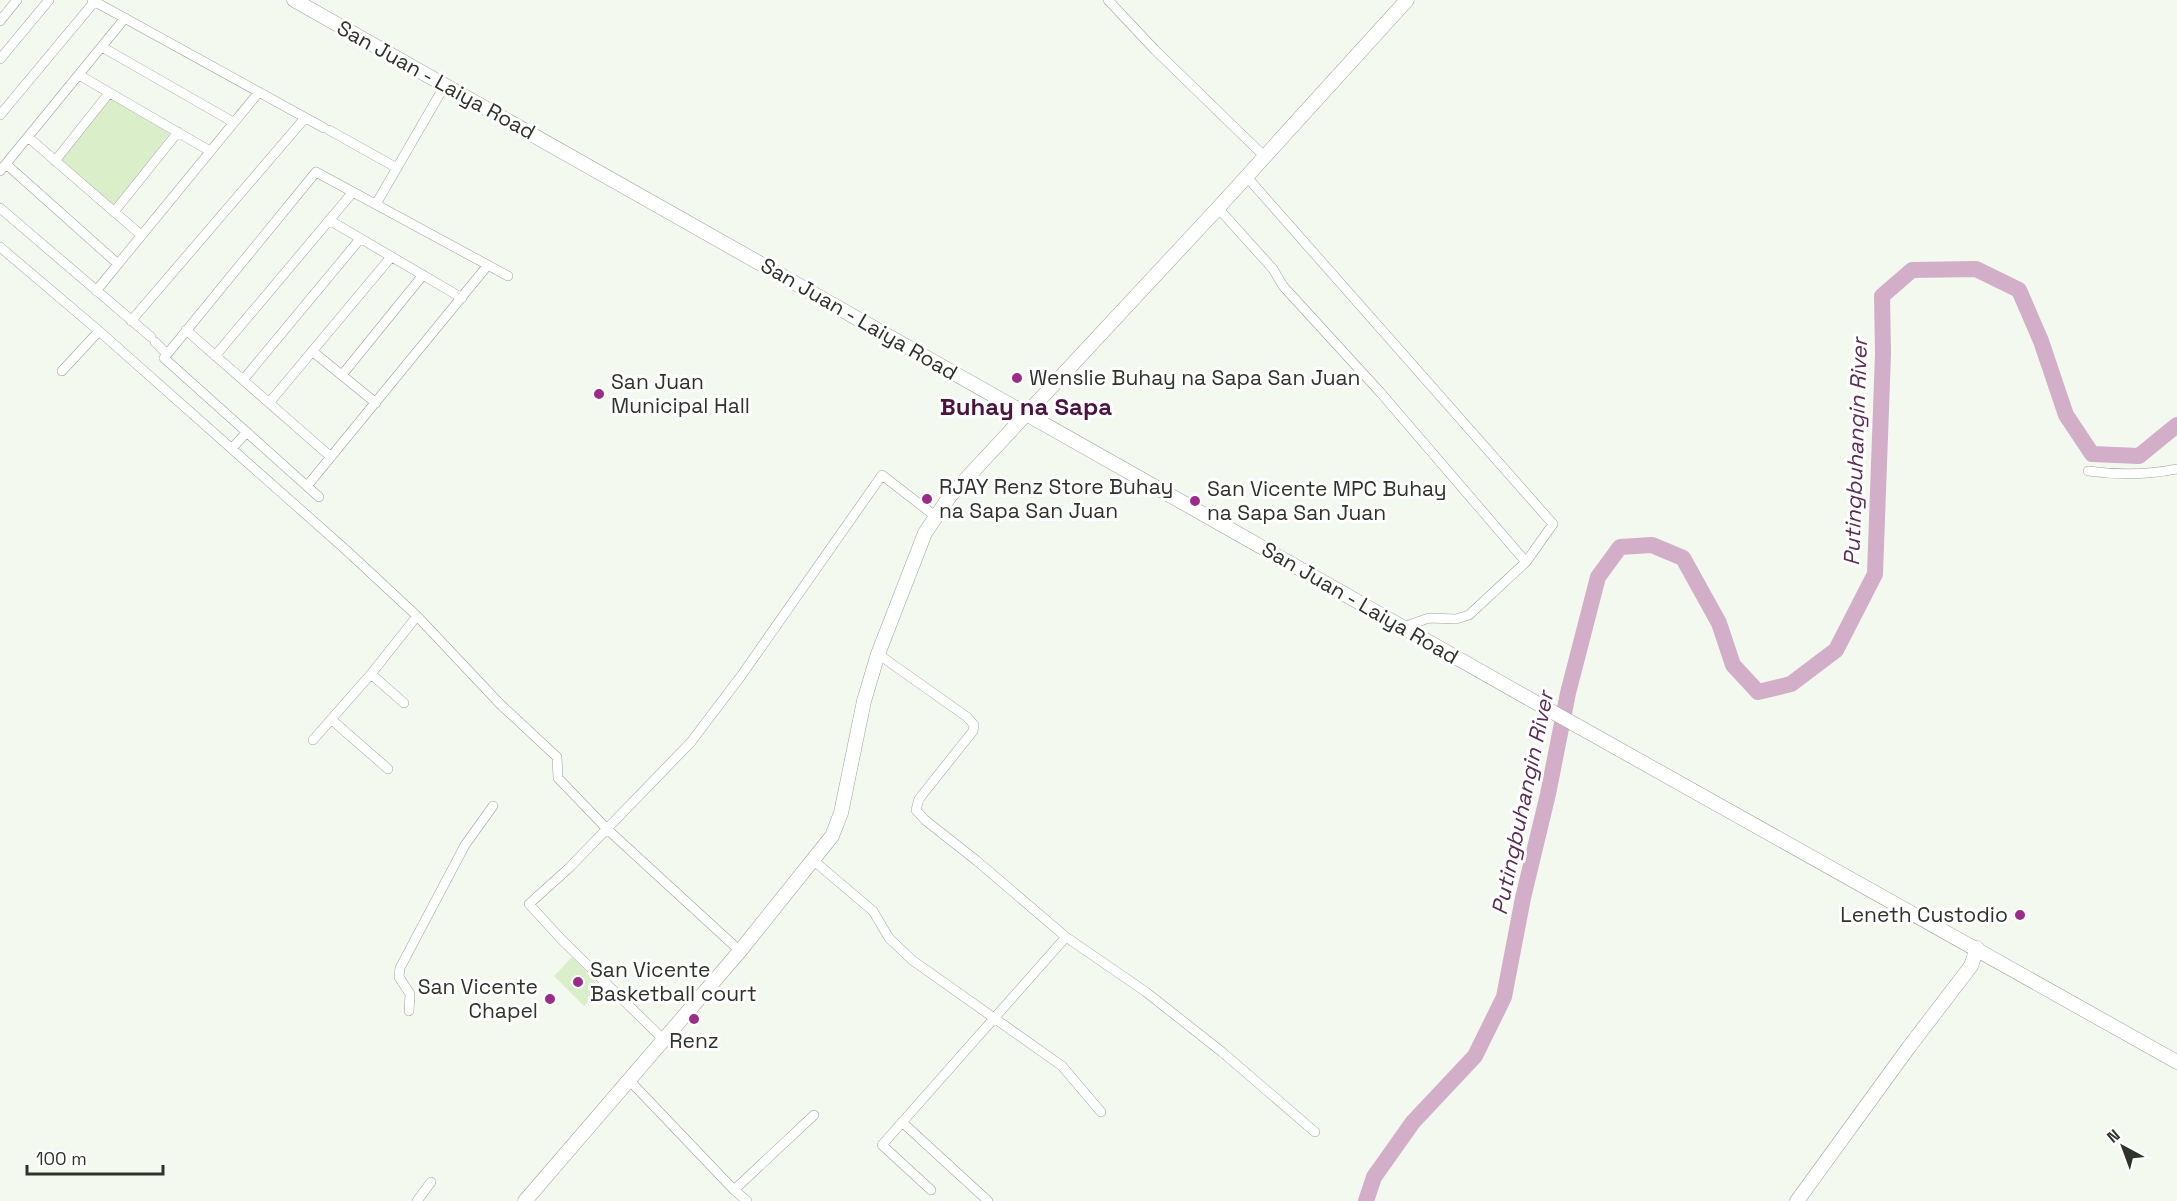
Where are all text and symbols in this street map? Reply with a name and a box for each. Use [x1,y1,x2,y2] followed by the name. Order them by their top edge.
[332,14,540,145] street label: San Juan - Laiya Road
[756,251,962,386] street label: San Juan - Laiya Road
[1837,335,1873,566] water label: Putingbuhangin River
[1029,364,1360,391] place label: Wenslie Buhay na Sapa San Juan
[611,368,750,419] place label: San Juan Municipal Hall
[1010,371,1024,385] marker: Wenslie Buhay na Sapa San Juan
[592,387,606,401] marker: San Juan Municipal Hall
[940,391,1112,422] district label: Buhay na Sapa
[939,473,1173,524] place label: RJAY Renz Store Buhay na Sapa San Juan
[1207,475,1447,526] place label: San Vicente MPC Buhay na Sapa San Juan
[920,492,934,506] marker: RJAY Renz Store Buhay na Sapa San Juan
[1188,494,1202,508] marker: San Vicente MPC Buhay na Sapa San Juan
[1257,535,1463,670] street label: San Juan - Laiya Road
[1485,686,1560,917] water label: Putingbuhangin River
[1840,901,2008,928] place label: Leneth Custodio
[2013,908,2027,922] marker: Leneth Custodio
[590,956,757,1007] place label: San Vicente Basketball court
[418,973,538,1024] place label: San Vicente Chapel
[571,975,585,989] marker: San Vicente Basketball court
[543,992,557,1006] marker: San Vicente Chapel
[687,1012,701,1026] marker: Renz
[669,1027,719,1054] place label: Renz
[2093,1117,2153,1177] north arrow
[2103,1125,2124,1148] text: N
[27,1138,164,1176] scale bar
[36,1147,87,1170] text: 100 m

